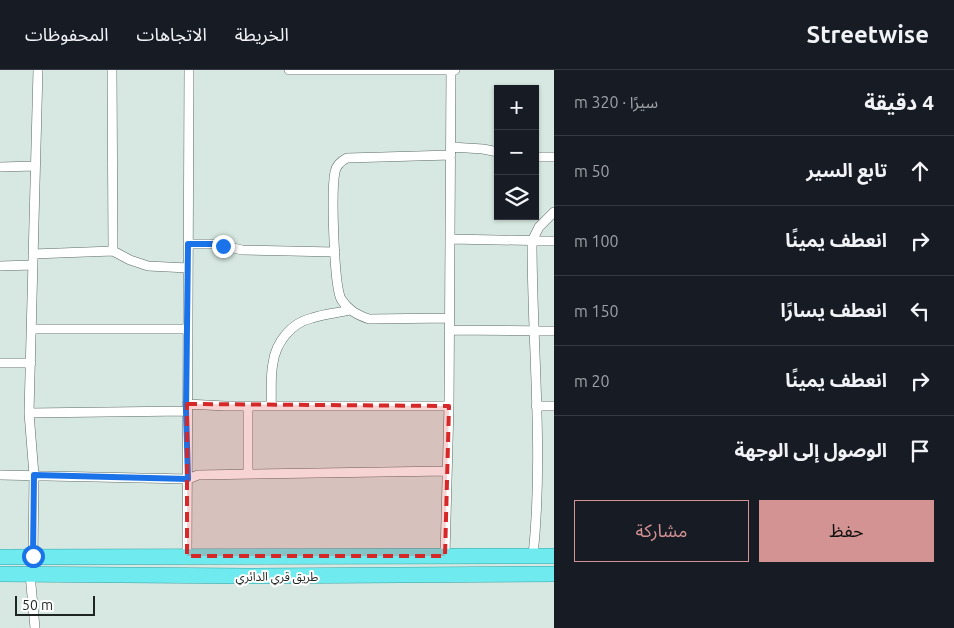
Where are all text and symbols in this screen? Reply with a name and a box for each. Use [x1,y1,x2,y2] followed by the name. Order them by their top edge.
[807,21,929,48] text: Streetwise
[25,24,109,44] text: المحفوظات
[137,24,207,44] text: الاتجاهات
[235,24,289,44] text: الخريطة
[494,85,539,220] map controls
[494,85,539,130] button: +
[864,90,934,114] text: 4 دقيقة
[574,93,658,111] text: سيرًا · 320 m
[494,130,539,175] button: −
[906,157,934,185] icon: ahead
[806,159,887,181] text: تابع السير
[574,162,610,180] text: 50 m
[494,175,539,220] button: layers
[906,227,934,255] icon: right
[785,229,887,251] text: انعطف يمينًا
[574,232,619,250] text: 100 m
[212,235,235,258] route end
[906,297,934,325] icon: left
[780,299,887,321] text: انعطف يسارًا
[574,302,619,320] text: 150 m
[906,367,934,395] icon: right
[785,369,887,391] text: انعطف يمينًا
[574,372,610,390] text: 20 m
[906,437,934,465] icon: arrive
[735,439,887,461] text: الوصول إلى الوجهة
[574,500,749,562] button: مشاركة
[759,500,934,562] button: حفظ
[22,545,45,568] route start
[236,570,318,586] street label: طريق قري الدائري
[15,593,95,616] scale bar
[22,597,53,613] text: 50 m

